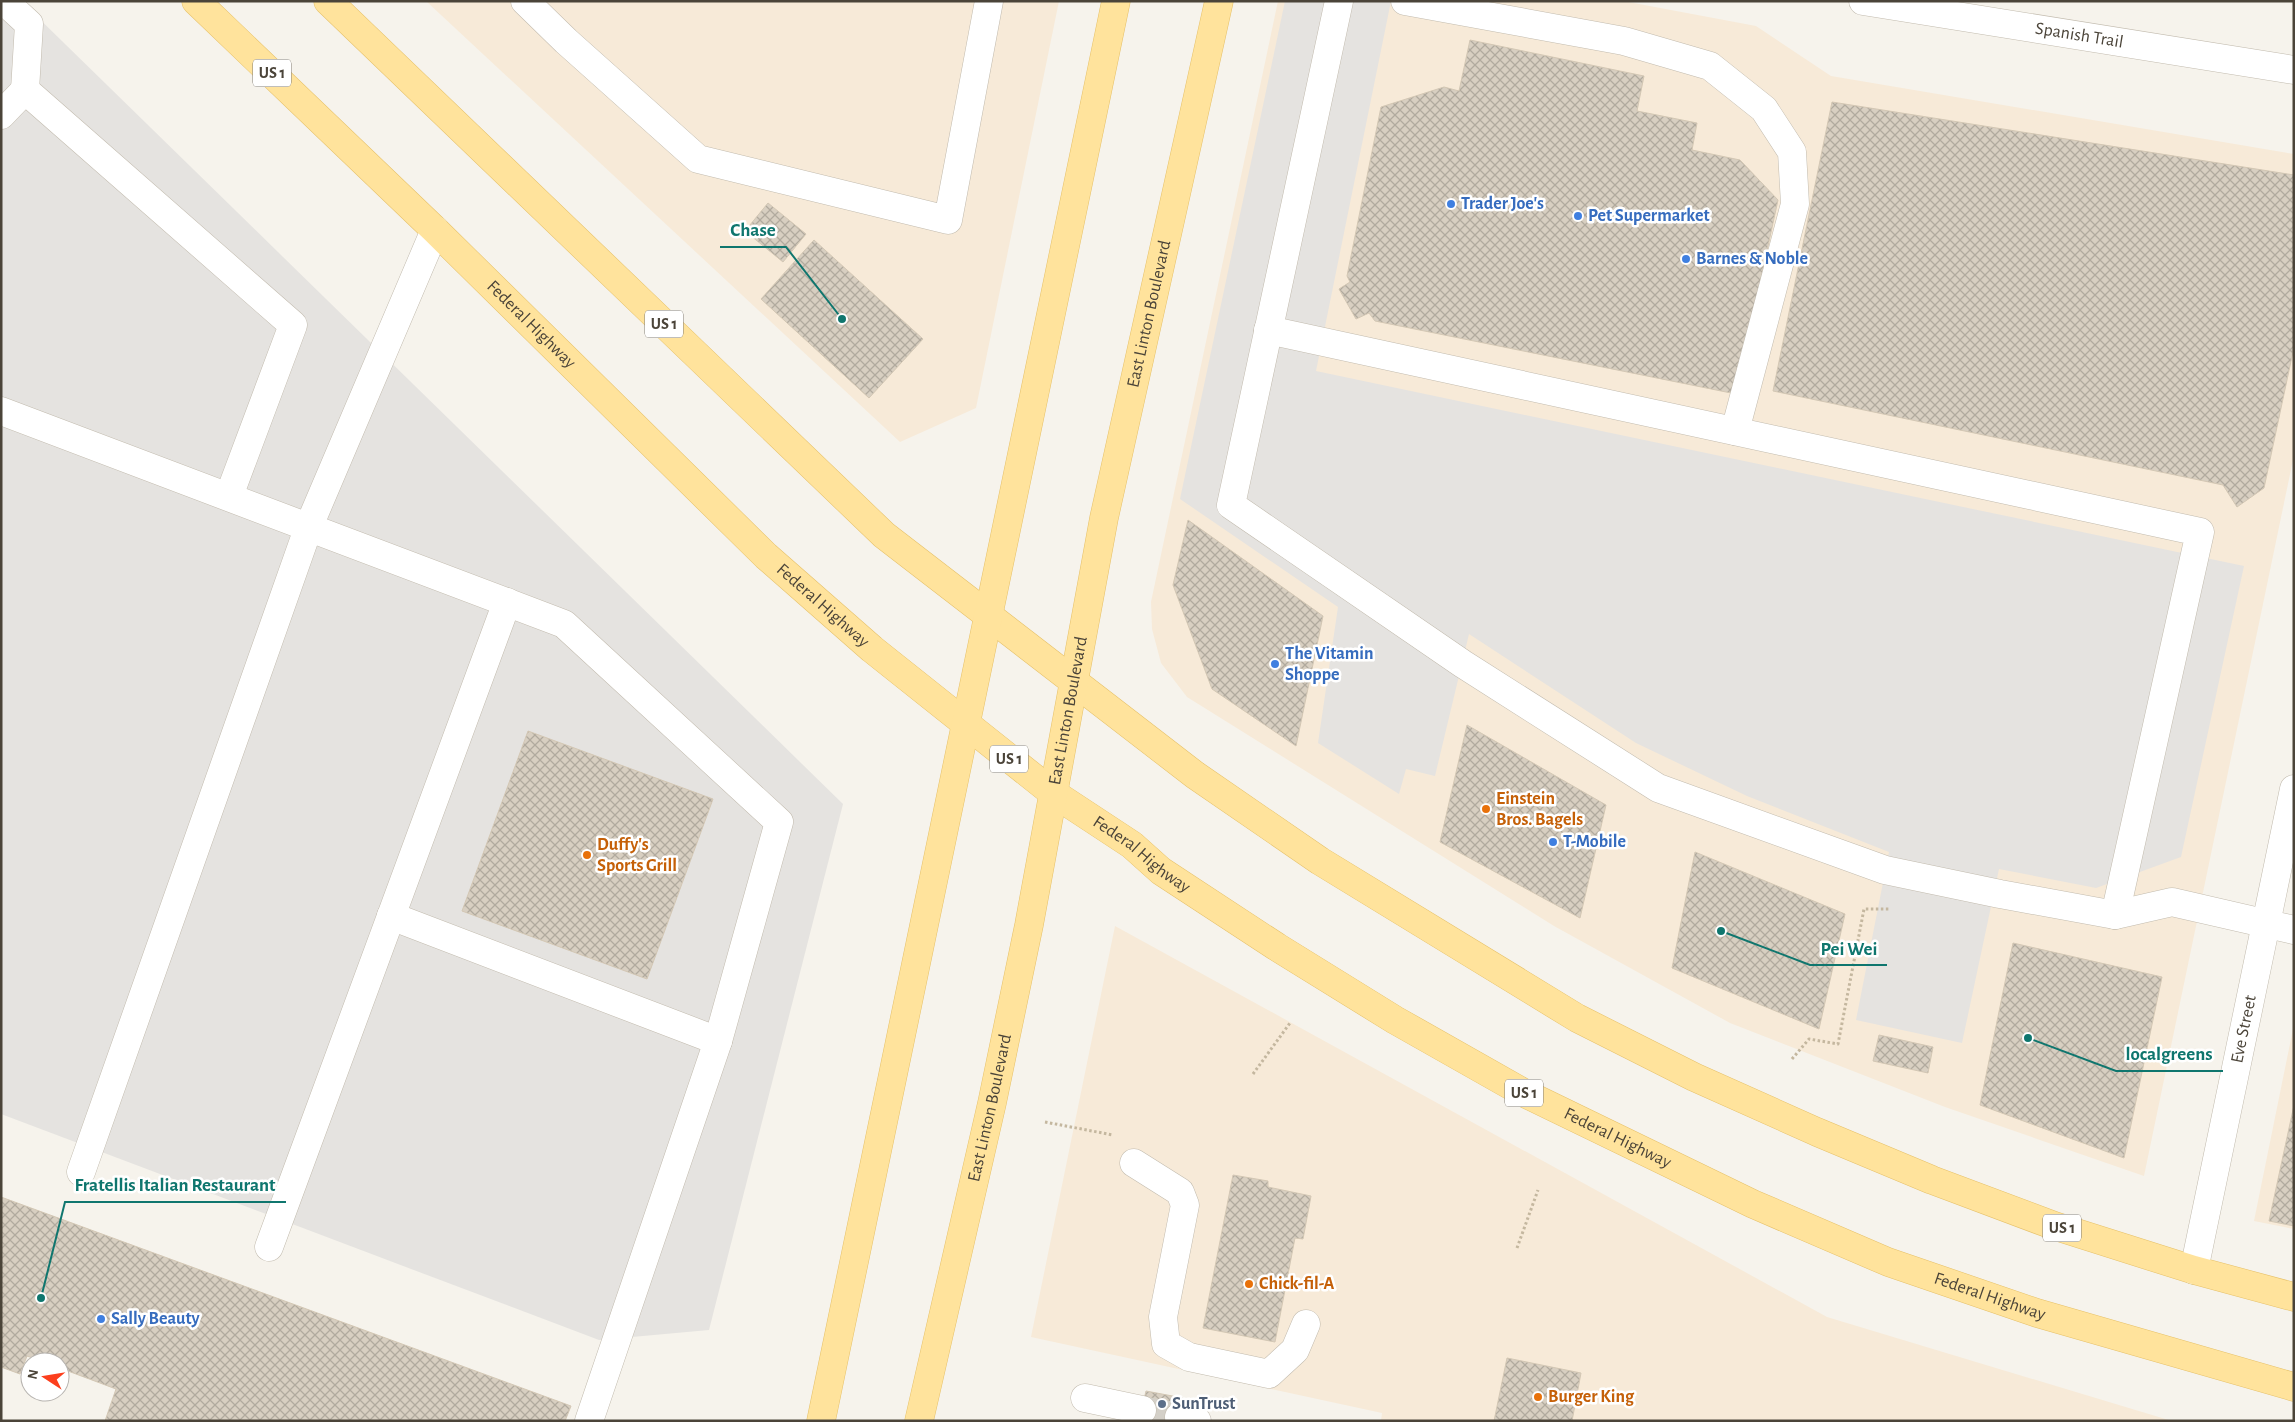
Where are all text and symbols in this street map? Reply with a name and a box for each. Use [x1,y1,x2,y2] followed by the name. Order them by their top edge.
[2034,20,2125,52] street label: Spanish Trail
[253,59,291,86] road number: US 1
[1461,195,1544,213] place label: Trader Joe's
[1445,198,1457,210] marker: Trader Joe's
[1588,207,1710,225] place label: Pet Supermarket
[1572,210,1584,222] marker: Pet Supermarket
[720,213,786,247] callout: Chase
[730,221,776,240] text: Chase
[1124,238,1175,389] street label: East Linton Boulevard
[1696,250,1808,268] place label: Barnes & Noble
[1680,253,1692,265] marker: Barnes & Noble
[483,277,579,372] street label: Federal Highway
[645,310,683,338] road number: US 1
[773,561,873,651] street label: Federal Highway
[1046,635,1091,786] street label: East Linton Boulevard
[1285,645,1374,684] place label: The Vitamin Shoppe
[1269,658,1281,670] marker: The Vitamin Shoppe
[990,746,1028,772] road number: US 1
[1496,790,1583,829] place label: Einstein Bros. Bagels
[1480,803,1492,815] marker: Einstein Bros. Bagels
[1090,813,1194,897] street label: Federal Highway
[1563,833,1626,851] place label: T-Mobile
[597,836,677,875] place label: Duffy's Sports Grill
[1547,836,1559,848] marker: T-Mobile
[581,849,593,861] marker: Duffy's Sports Grill
[1810,931,1887,965] callout: Pei Wei
[1821,940,1877,959] text: Pei Wei
[2228,993,2260,1065] street label: Eve Street
[965,1033,1015,1184] street label: East Linton Boulevard
[2116,1037,2223,1071] callout: localgreens
[2125,1045,2213,1064] text: localgreens
[1505,1080,1543,1106] road number: US 1
[1561,1105,1674,1172] street label: Federal Highway
[65,1168,286,1202] callout: Fratellis Italian Restaurant
[74,1176,276,1195] text: Fratellis Italian Restaurant
[2043,1214,2081,1242] road number: US 1
[1932,1269,2048,1324] street label: Federal Highway
[1259,1275,1334,1293] place label: Chick-fil-A
[1243,1278,1255,1290] marker: Chick-fil-A
[111,1310,201,1328] place label: Sally Beauty
[95,1313,107,1325] marker: Sally Beauty
[20,1352,70,1402] north arrow
[25,1368,41,1381] text: N
[1548,1388,1635,1406] place label: Burger King
[1532,1391,1544,1403] marker: Burger King
[1172,1395,1235,1413] place label: SunTrust
[1156,1398,1168,1410] marker: SunTrust

